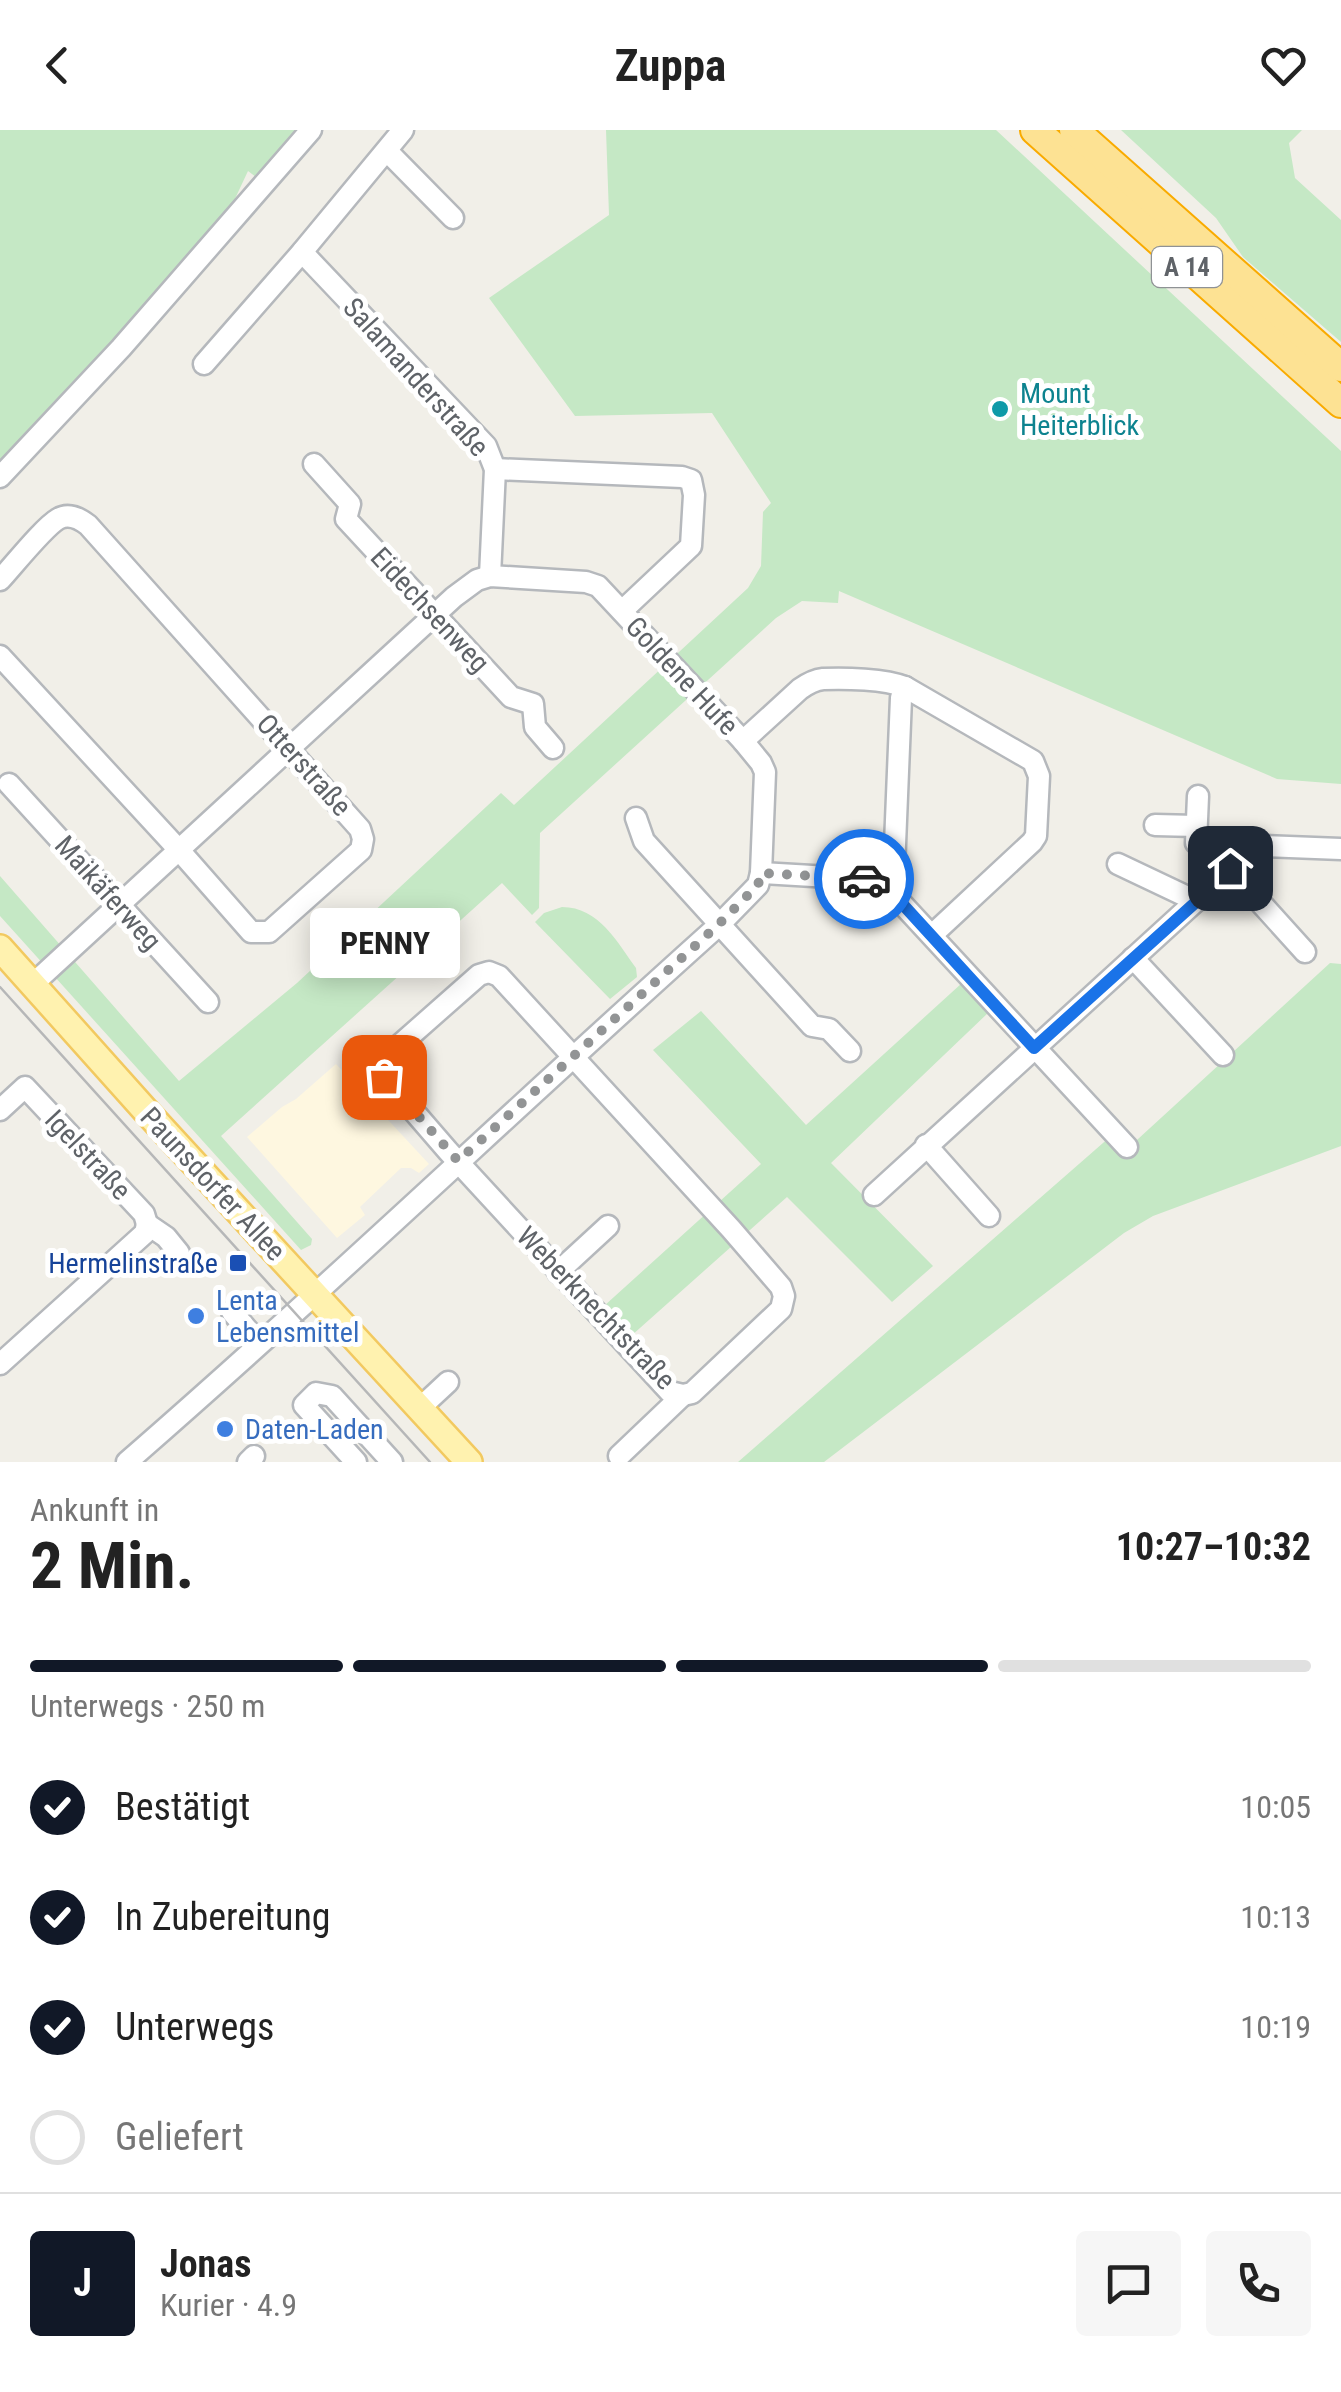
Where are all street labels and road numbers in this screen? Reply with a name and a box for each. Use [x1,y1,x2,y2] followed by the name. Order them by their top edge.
[1152,247,1222,287] road number: A 14
[336,291,496,463] street label: Salamanderstraße
[364,541,496,679] street label: Eidechsenweg
[619,610,745,742] street label: Goldene Hufe
[250,707,358,823] street label: Otterstraße
[48,829,168,957] street label: Maikäferweg
[134,1101,292,1267] street label: Paunsdorfer Allee
[38,1103,138,1207] street label: Igelstraße
[510,1220,682,1396] street label: Weberknechtstraße

